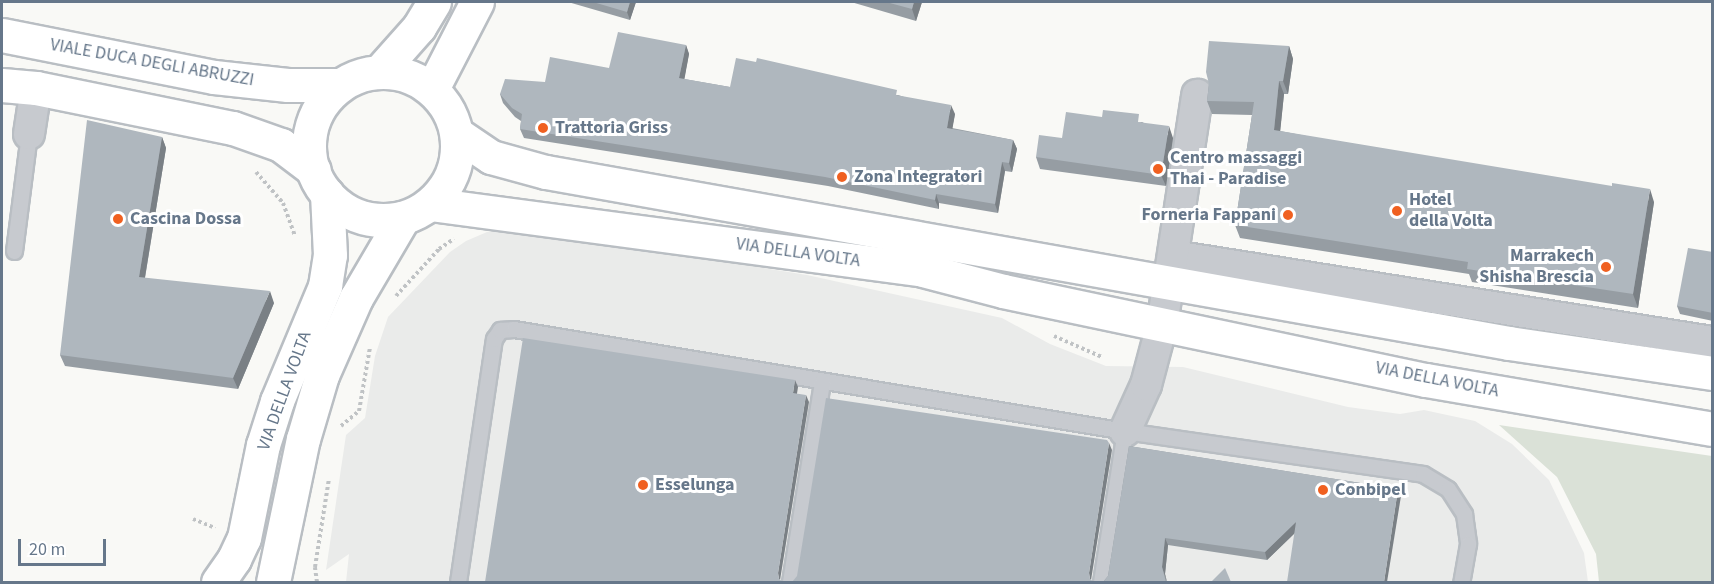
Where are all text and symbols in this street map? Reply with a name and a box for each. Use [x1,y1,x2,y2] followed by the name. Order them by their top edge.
[48,34,256,92] street label: VIALE DUCA DEGLI ABRUZZI
[555,117,668,139] place label: Trattoria Griss
[536,121,550,135] marker: Trattoria Griss
[1170,148,1302,190] place label: Centro massaggi Thai - Paradise
[1151,162,1165,176] marker: Centro massaggi Thai - Paradise
[854,166,982,188] place label: Zona Integratori
[835,170,849,184] marker: Zona Integratori
[1409,190,1493,232] place label: Hotel della Volta
[1141,204,1276,226] place label: Forneria Fappani
[1390,204,1404,218] marker: Hotel della Volta
[130,208,241,230] place label: Cascina Dossa
[1281,208,1295,222] marker: Forneria Fappani
[111,212,125,226] marker: Cascina Dossa
[735,234,861,272] street label: VIA DELLA VOLTA
[1479,246,1594,288] place label: Marrakech Shisha Brescia
[1599,260,1613,274] marker: Marrakech Shisha Brescia
[253,328,317,454] street label: VIA DELLA VOLTA
[1373,357,1501,403] street label: VIA DELLA VOLTA
[655,474,735,496] place label: Esselunga
[636,478,650,492] marker: Esselunga
[1335,479,1406,501] place label: Conbipel
[1316,483,1330,497] marker: Conbipel
[21,527,110,565] scale bar
[29,537,65,562] text: 20 m

